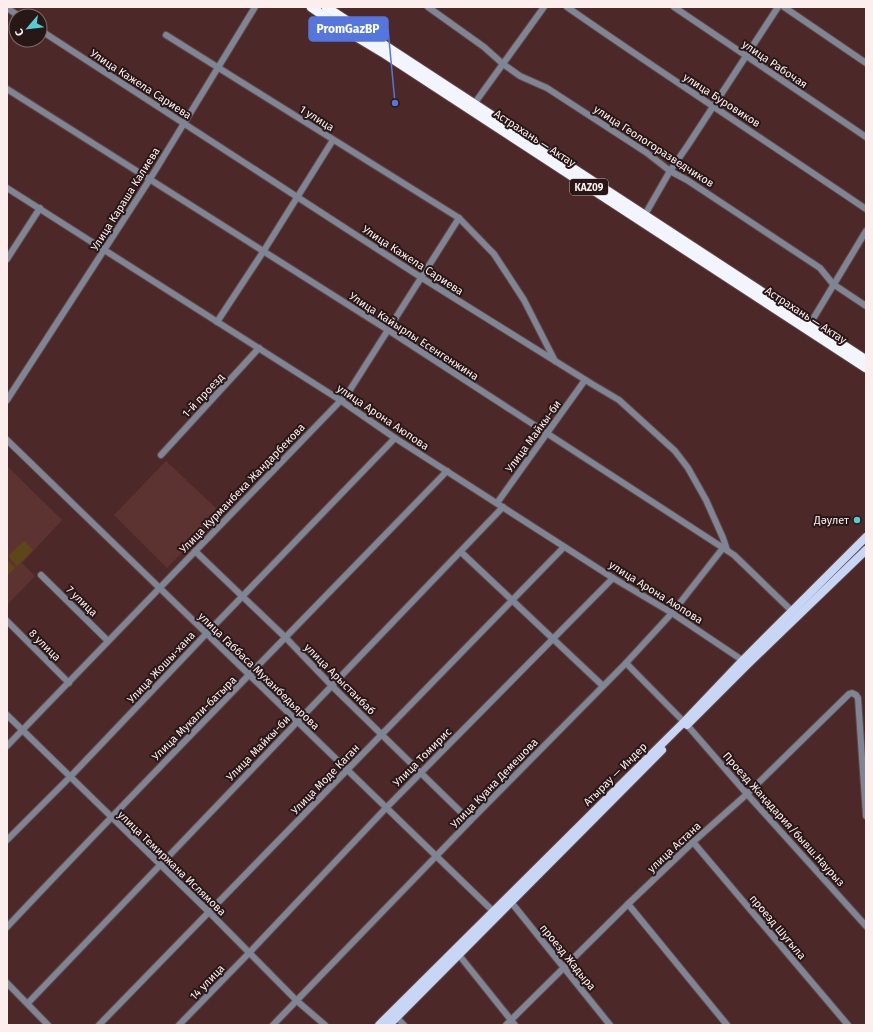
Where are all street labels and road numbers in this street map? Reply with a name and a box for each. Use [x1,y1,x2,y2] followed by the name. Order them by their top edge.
[739,38,810,91] street label: улица Рабочая
[88,47,194,122] street label: Улица Кажела Сариева
[681,71,763,130] street label: улица Буровиков
[297,103,336,134] street label: 1 улица
[591,103,716,190] street label: улица Геологоразведчиков
[492,107,578,170] street label: Астрахань — Актау
[88,145,163,253] street label: Улица Караша Калиева
[570,179,608,195] road number: KAZ09
[360,223,466,298] street label: Улица Кажела Сариева
[763,284,849,347] street label: Астрахань — Актау
[347,290,481,383] street label: Улица Кайырлы Есенгенжина
[180,371,227,420] street label: 1-й проезд
[334,382,431,453] street label: улица Арона Аюпова
[503,398,564,475] street label: Улица Майкы-би
[177,421,308,556] street label: Улица Курманбека Жандарбекова
[606,558,705,627] street label: улица Арона Аюпова
[63,583,100,619] street label: 7 улица
[195,610,322,733] street label: улица Габбаса Муханбедьярова
[26,627,63,664] street label: 8 улица
[125,629,198,706] street label: Улица Жошы-хана
[301,641,378,718] street label: улица Арыстанбаб
[149,673,239,763] street label: Улица Мукали-батыра
[224,713,293,784] street label: Улица Майкы-би
[390,725,454,789] street label: Улица Томирис
[448,736,541,831] street label: Улица Куана Демешова
[581,740,650,809] street label: Атырау — Индер
[288,741,362,817] street label: Улица Моде Каган
[720,750,847,889] street label: Проезд Жаңадария/бывш.Наурыз
[115,808,228,918] street label: улица Темиржана Ислямова
[645,819,704,875] street label: улица Астана
[747,892,808,962] street label: проезд Шугыла
[537,922,598,993] street label: проезд Жадыра
[187,962,227,1003] street label: 14 улица

